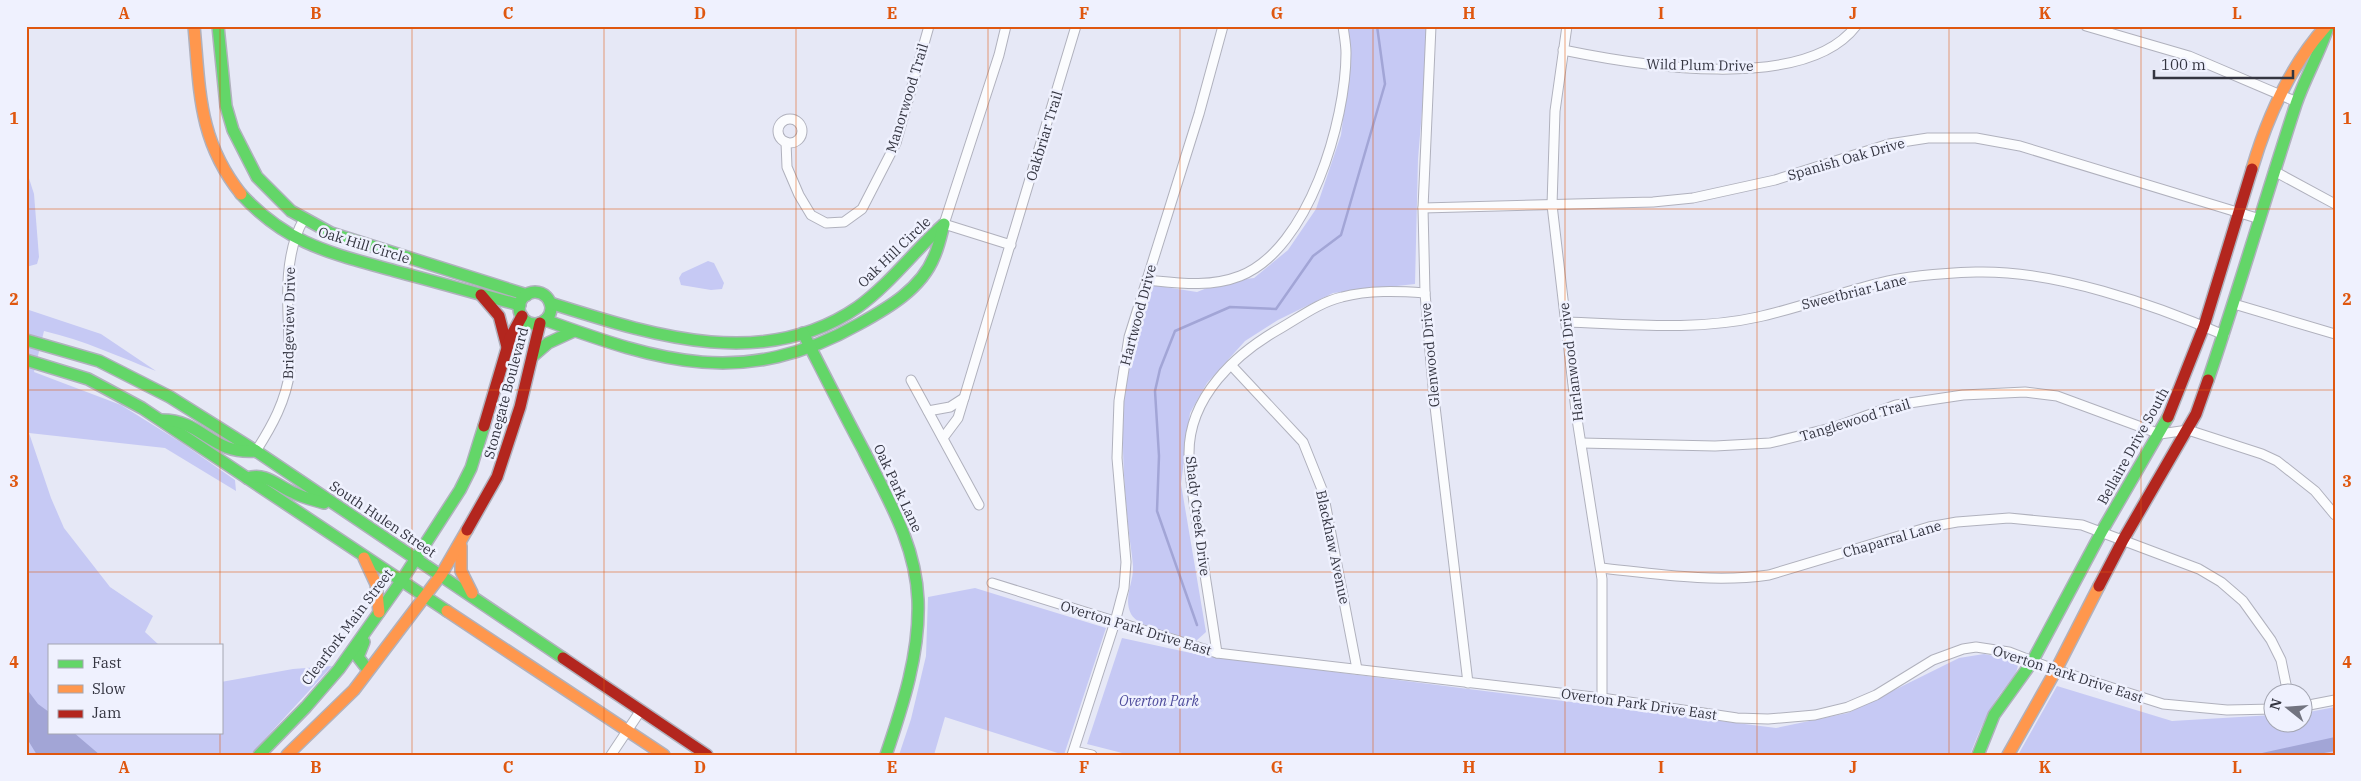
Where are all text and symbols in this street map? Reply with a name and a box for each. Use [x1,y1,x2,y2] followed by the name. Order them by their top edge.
[118,3,130,23] text: A
[310,3,322,23] text: B
[503,3,513,23] text: C
[694,3,706,23] text: D
[887,3,897,23] text: E
[1079,3,1089,23] text: F
[1271,3,1283,23] text: G
[1463,3,1476,23] text: H
[1658,3,1664,23] text: I
[1849,3,1857,23] text: J
[2039,3,2052,23] text: K
[2232,3,2242,23] text: L
[882,41,932,155] street label: Manorwood Trail
[2154,48,2292,80] scale bar
[1646,55,1754,75] street label: Wild Plum Drive
[2161,55,2206,74] text: 100 m
[1022,89,1066,183] street label: Oakbriar Trail
[9,108,19,128] text: 1
[2342,108,2352,128] text: 1
[1785,134,1907,184] street label: Spanish Oak Drive
[854,213,934,291] street label: Oak Hill Circle
[316,223,412,267] street label: Oak Hill Circle
[1116,262,1160,368] street label: Hartwood Drive
[279,267,299,379] street label: Bridgeview Drive
[1800,270,1908,314] street label: Sweetbriar Lane
[9,289,19,309] text: 2
[2342,289,2352,309] text: 2
[1416,302,1444,408] street label: Glenwood Drive
[1555,302,1587,422] street label: Harlanwood Drive
[480,325,532,461] street label: Stonegate Boulevard
[2093,384,2173,508] street label: Bellaire Drive South
[1798,395,1912,445] street label: Tanglewood Trail
[870,441,926,535] street label: Oak Park Lane
[1182,455,1214,577] street label: Shady Creek Drive
[9,471,19,491] text: 3
[2342,471,2352,491] text: 3
[326,477,440,561] street label: South Hulen Street
[1312,488,1354,606] street label: Blackhaw Avenue
[1841,516,1943,562] street label: Chaparral Lane
[297,565,397,689] street label: Clearfork Main Street
[1058,596,1214,660] street label: Overton Park Drive East
[1991,641,2146,707] street label: Overton Park Drive East
[48,644,222,734] legend
[9,652,19,672] text: 4
[2342,652,2352,672] text: 4
[92,653,122,672] text: Fast
[92,679,126,698] text: Slow
[1560,684,1718,724] street label: Overton Park Drive East
[2264,684,2314,734] north arrow
[1119,692,1200,710] park label: Overton Park
[2265,696,2286,712] text: N
[92,703,121,722] text: Jam
[118,757,130,777] text: A
[310,757,322,777] text: B
[503,757,513,777] text: C
[694,757,706,777] text: D
[887,757,897,777] text: E
[1079,757,1089,777] text: F
[1271,757,1283,777] text: G
[1463,757,1476,777] text: H
[1658,757,1664,777] text: I
[1849,757,1857,777] text: J
[2039,757,2052,777] text: K
[2232,757,2242,777] text: L

